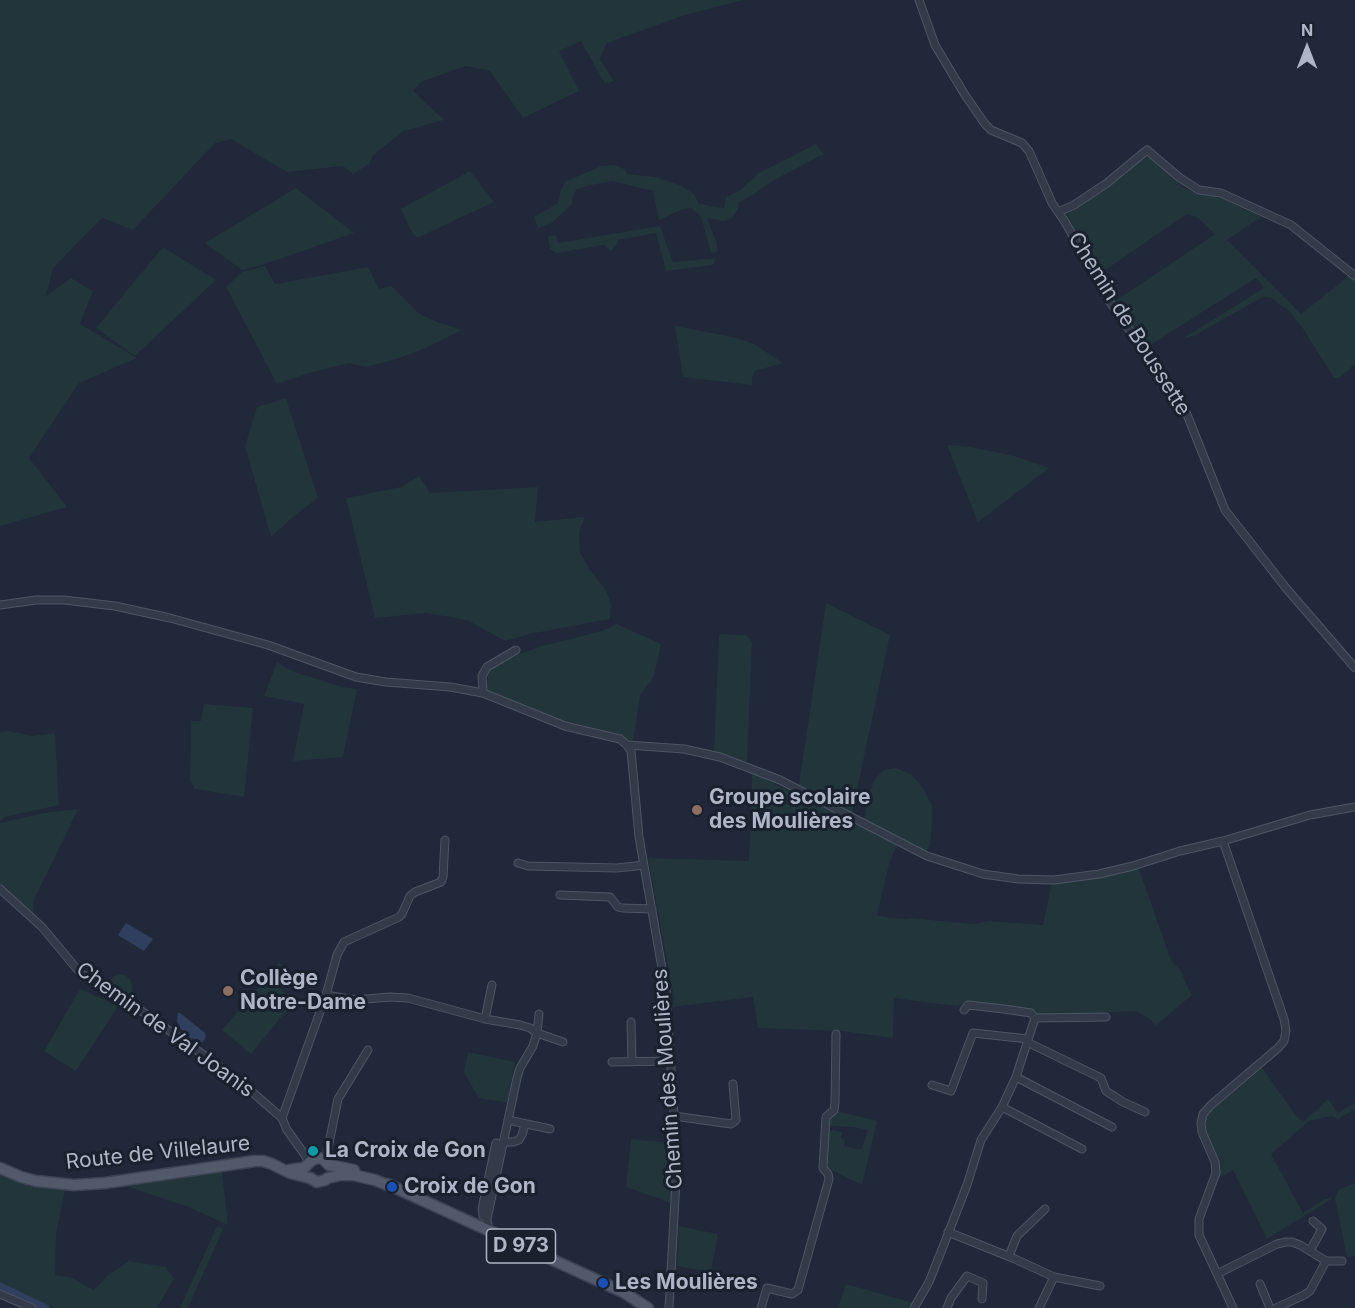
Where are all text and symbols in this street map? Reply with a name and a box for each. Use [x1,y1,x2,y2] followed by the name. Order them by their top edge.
[1277,18,1337,78] north arrow
[1301,20,1313,40] text: N
[1062,228,1196,420] street label: Chemin de Boussette
[709,785,871,835] place label: Groupe scolaire des Moulières
[690,803,704,817] marker: Groupe scolaire des Moulières
[71,957,259,1103] street label: Chemin de Val Joanis
[240,966,366,1016] place label: Collège Notre-Dame
[648,968,688,1190] street label: Chemin des Moulières
[221,984,235,998] marker: Collège Notre-Dame
[65,1131,251,1175] street label: Route de Villelaure
[325,1138,486,1164] place label: La Croix de Gon
[306,1144,320,1158] marker: La Croix de Gon
[404,1174,536,1200] place label: Croix de Gon
[385,1180,399,1194] marker: Croix de Gon
[486,1229,556,1263] road number: D 973
[615,1270,758,1296] place label: Les Moulières
[596,1276,610,1290] marker: Les Moulières

